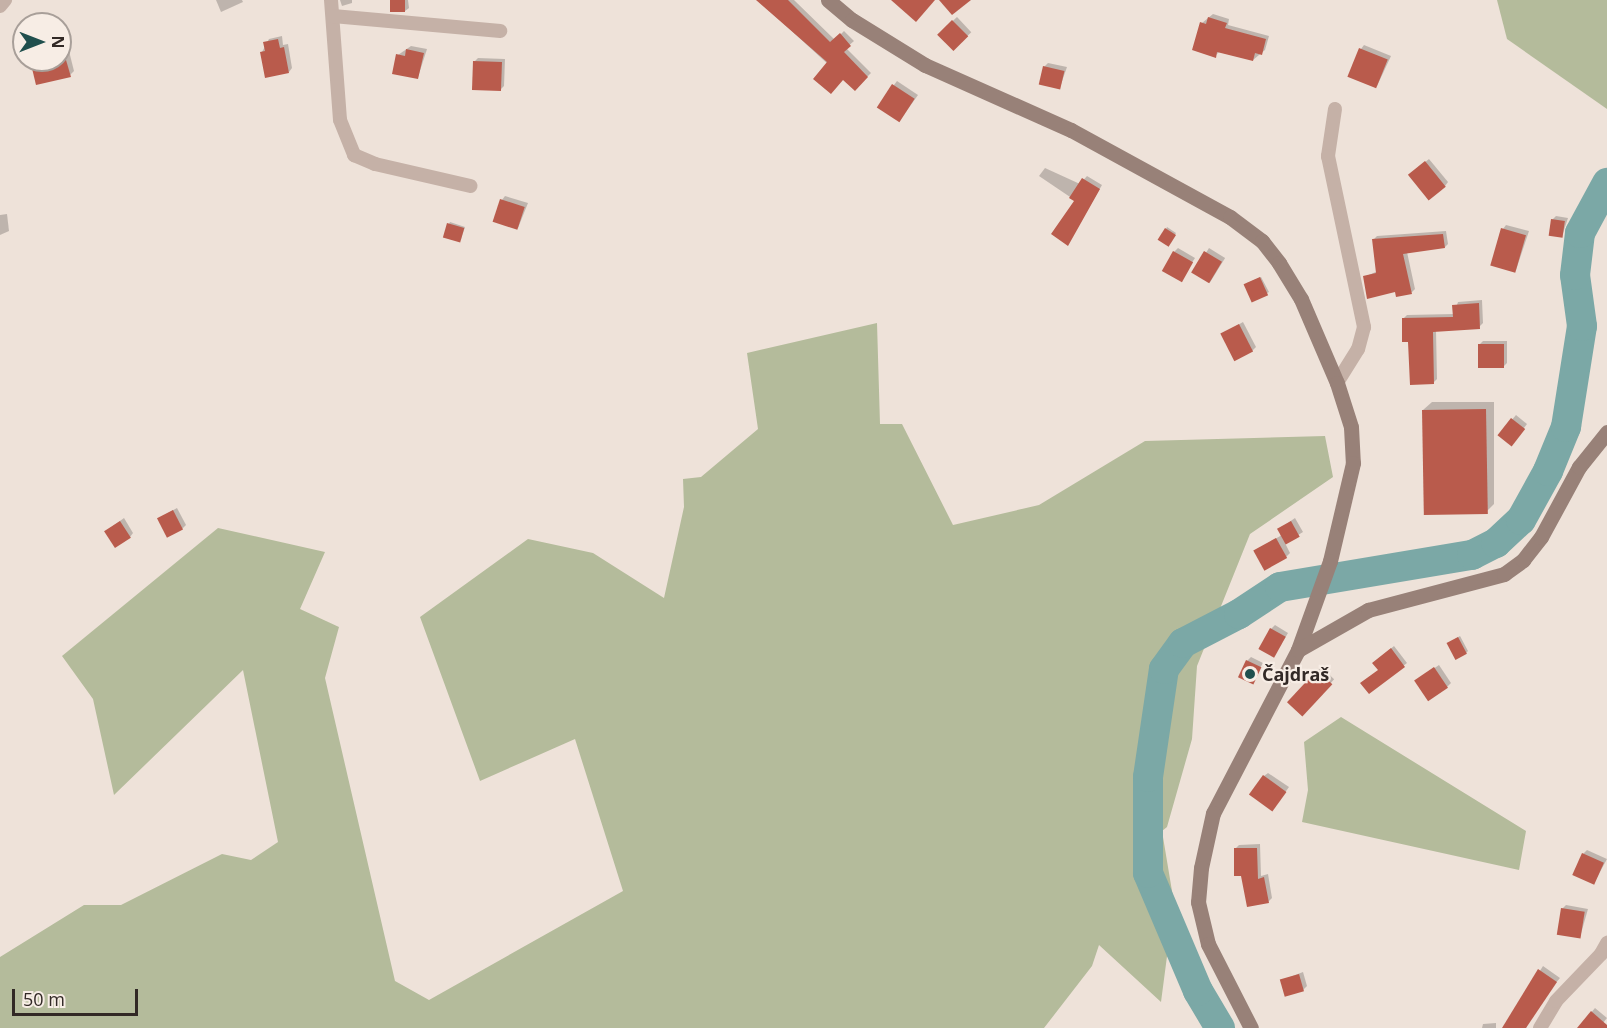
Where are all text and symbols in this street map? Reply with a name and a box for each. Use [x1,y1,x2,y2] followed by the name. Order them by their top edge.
[12,12,72,72] north arrow
[47,35,69,49] text: N
[1262,663,1329,685] place label: Čajdraš
[1243,667,1257,681] marker: Čajdraš
[15,977,141,1015] scale bar
[23,987,65,1011] text: 50 m

